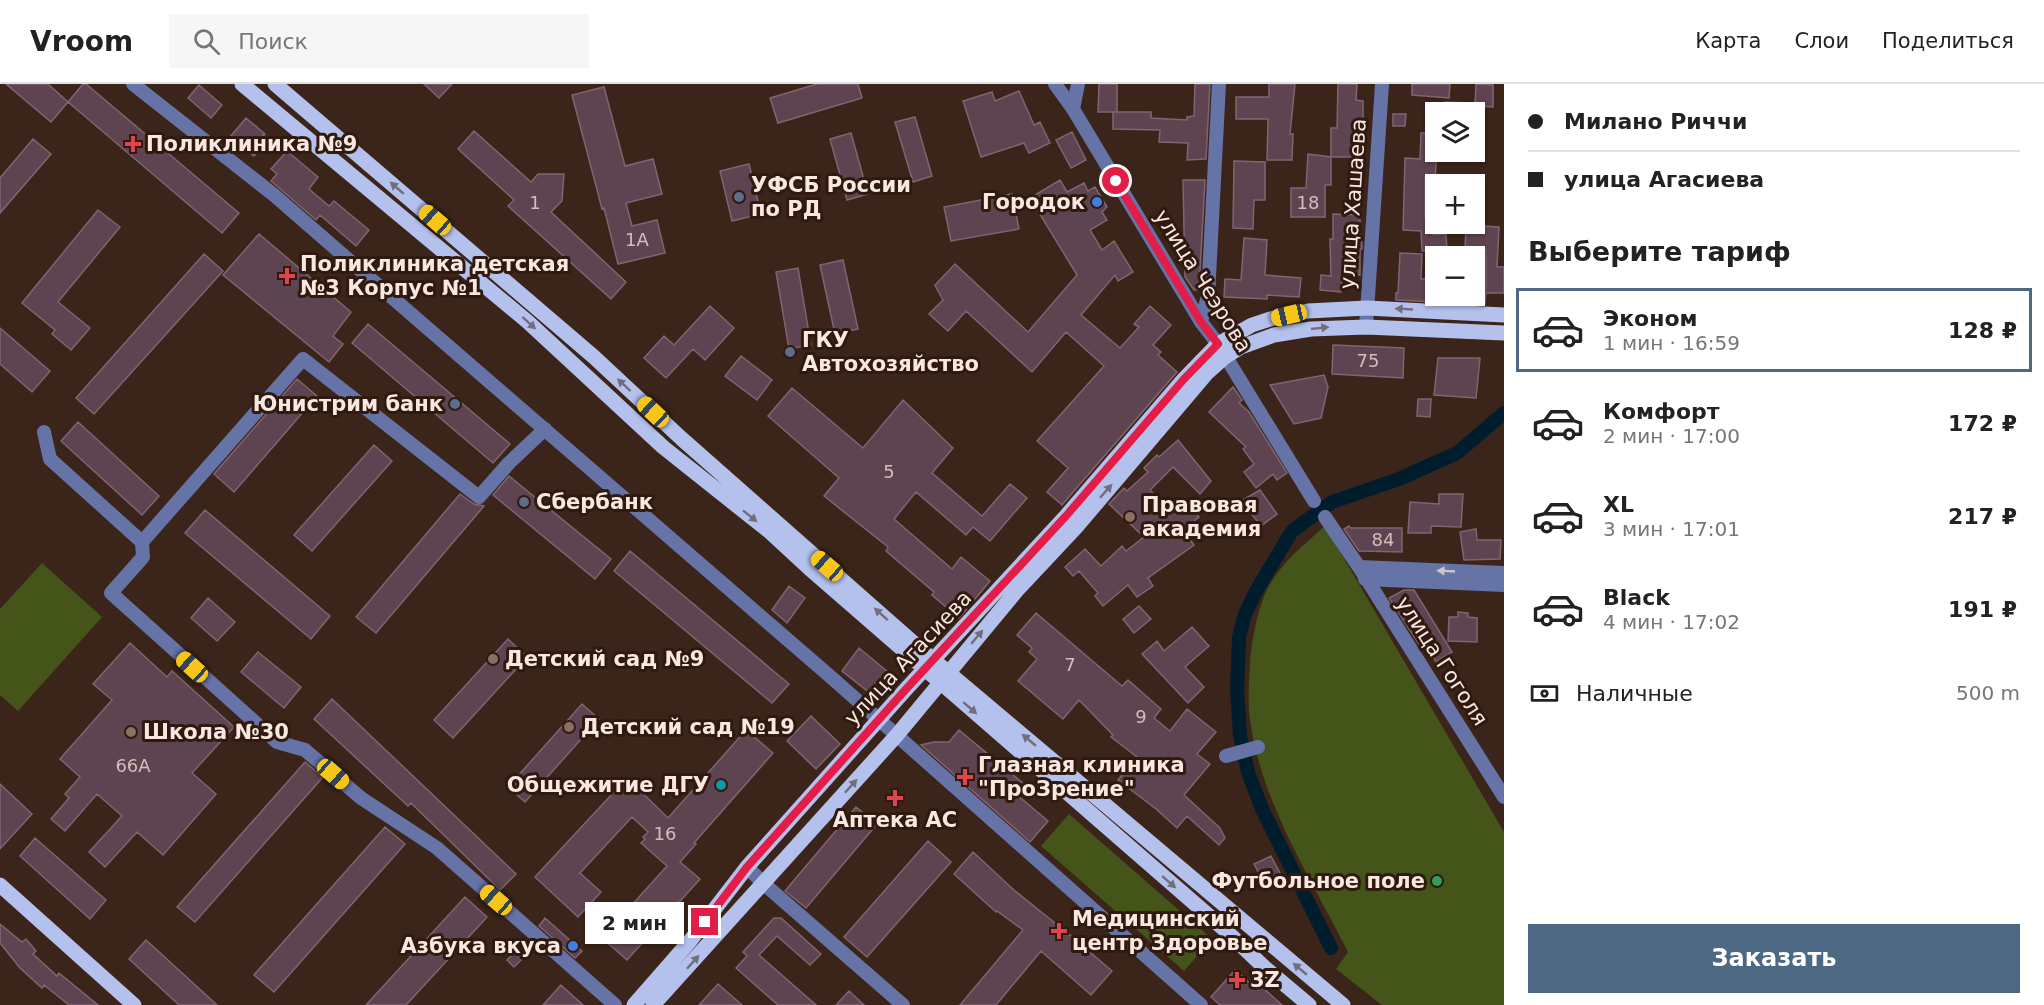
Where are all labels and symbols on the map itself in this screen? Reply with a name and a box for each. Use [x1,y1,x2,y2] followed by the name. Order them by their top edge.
[1335,118,1371,290] street label: улица Хашаева
[146,132,357,156] place label: Поликлиника №9
[124,135,142,153] marker: Поликлиника №9
[1102,167,1129,194] route start
[751,173,911,221] place label: УФСБ России по РД
[389,182,405,195] one-way arrow
[732,190,746,204] marker: УФСБ России по РД
[982,190,1085,214] place label: Городок
[529,192,541,213] house number: 1
[1297,192,1319,213] house number: 18
[1090,195,1104,209] marker: Городок
[416,201,454,239] car
[1149,205,1257,357] street label: улица Чеэрова
[625,229,650,250] house number: 1А
[300,252,569,300] place label: Поликлиника детская №3 Корпус №1
[278,267,296,285] marker: Поликлиника детская №3 Корпус №1
[1269,302,1309,328] car
[1394,305,1413,314] one-way arrow
[521,316,536,329] one-way arrow
[1311,323,1330,333] one-way arrow
[802,328,979,376] place label: ГКУ Автохозяйство
[783,345,797,359] marker: ГКУ Автохозяйство
[1357,350,1379,371] house number: 75
[617,379,632,392] one-way arrow
[253,392,443,416] place label: Юнистрим банк
[634,393,672,431] car
[448,397,462,411] marker: Юнистрим банк
[883,461,895,482] house number: 5
[1100,483,1113,499] one-way arrow
[536,490,653,514] place label: Сбербанк
[1142,493,1261,541] place label: Правовая академия
[517,495,531,509] marker: Сбербанк
[742,510,758,523] one-way arrow
[1123,510,1137,524] marker: Правовая академия
[1372,529,1394,550] house number: 84
[808,547,846,585] car
[1436,566,1455,575] one-way arrow
[840,586,976,730] street label: улица Агасиева
[1391,592,1493,730] street label: улица Гоголя
[874,608,889,621] one-way arrow
[970,630,983,645] one-way arrow
[505,647,704,671] place label: Детский сад №9
[173,648,211,686] car
[486,652,500,666] marker: Детский сад №9
[1064,654,1076,675] house number: 7
[962,701,977,714] one-way arrow
[1135,706,1147,727] house number: 9
[581,715,795,739] place label: Детский сад №19
[143,720,289,744] place label: Школа №30
[562,720,576,734] marker: Детский сад №19
[124,725,138,739] marker: Школа №30
[1021,734,1037,747] one-way arrow
[978,753,1185,801] place label: Глазная клиника "ПроЗрение"
[115,755,151,776] house number: 66А
[314,755,352,793] car
[956,768,974,786] marker: Глазная клиника "ПроЗрение"
[507,773,709,797] place label: Общежитие ДГУ
[714,778,728,792] marker: Общежитие ДГУ
[844,778,858,793] one-way arrow
[888,791,902,805] marker: Аптека АС
[833,808,957,832] place label: Аптека АС
[654,823,676,844] house number: 16
[1212,869,1425,893] place label: Футбольное поле
[1430,874,1444,888] marker: Футбольное поле
[1162,875,1177,889] one-way arrow
[477,881,515,919] car
[585,901,684,943] callout: 2 мин
[1072,907,1267,955] place label: Медицинский центр Здоровье
[691,908,718,935] route end
[1050,922,1068,940] marker: Медицинский центр Здоровье
[401,934,561,958] place label: Азбука вкуса
[566,939,580,953] marker: Азбука вкуса
[686,955,699,970] one-way arrow
[1293,963,1308,976] one-way arrow
[1250,968,1280,992] place label: 3Z
[1228,971,1246,989] marker: 3Z

